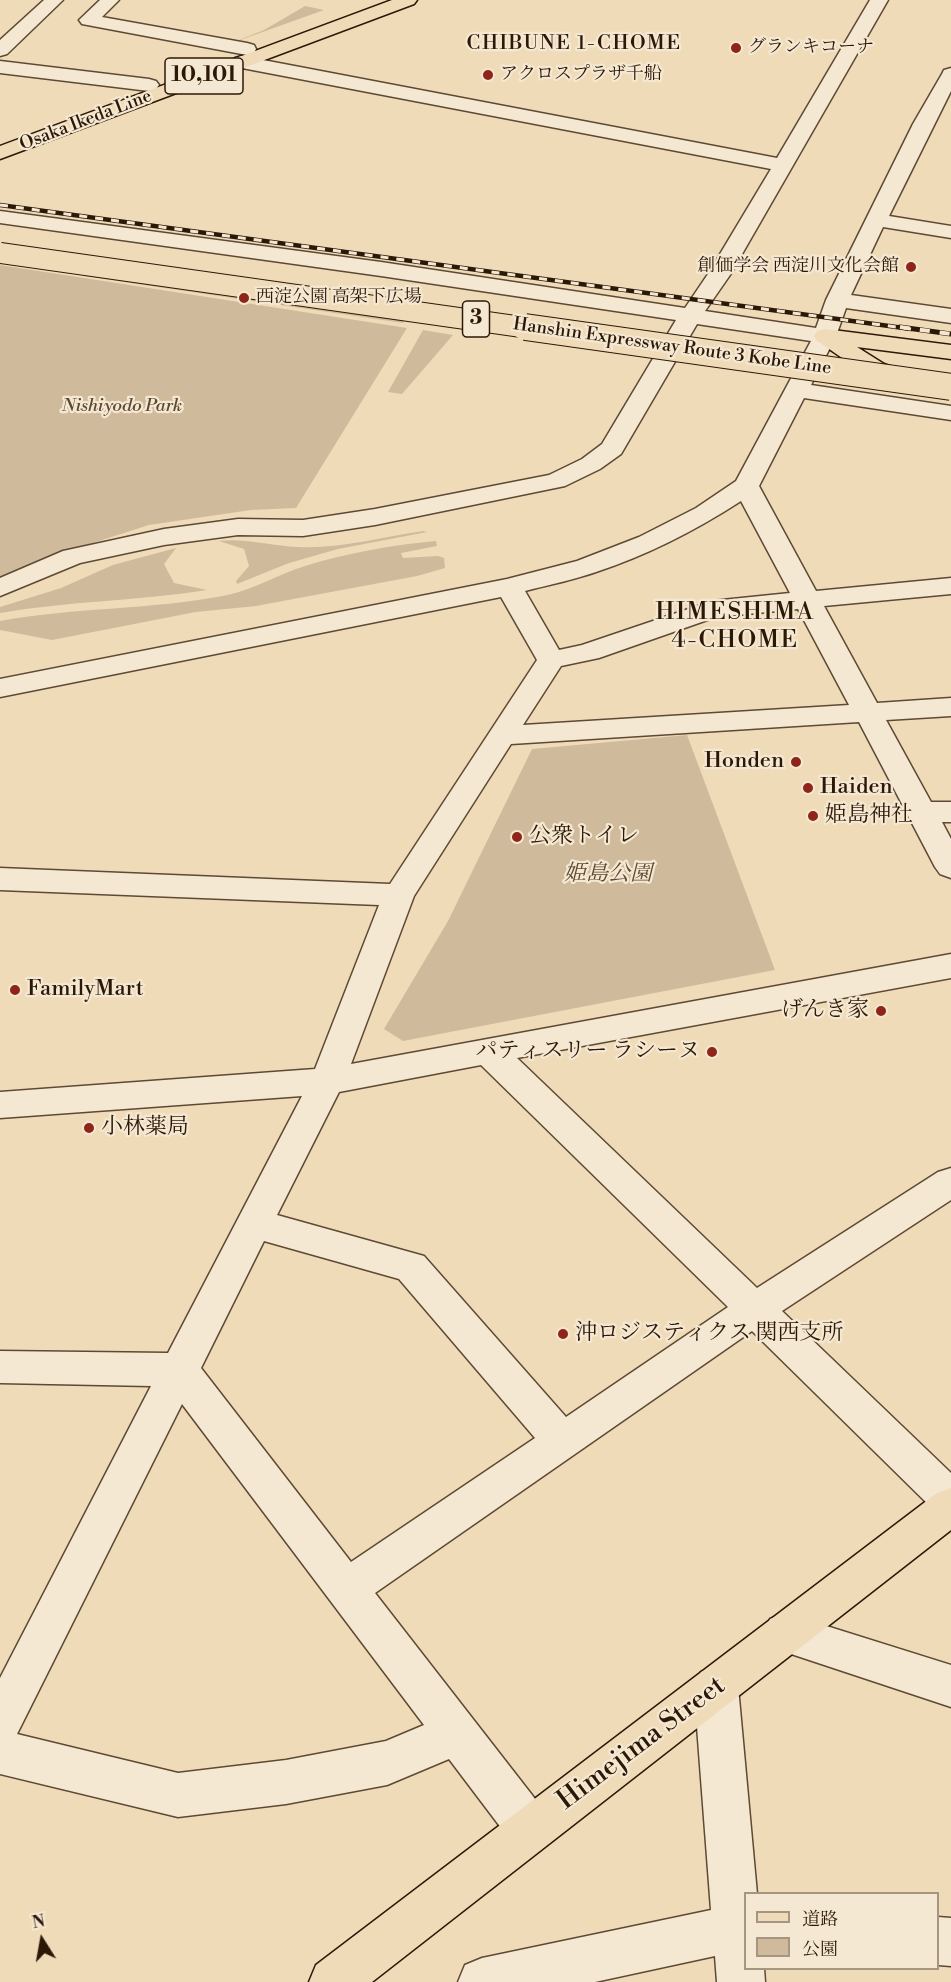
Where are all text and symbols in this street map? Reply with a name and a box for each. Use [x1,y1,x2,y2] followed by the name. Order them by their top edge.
[466,32,682,56] district label: CHIBUNE 1-CHOME
[748,37,874,59] place label: グランキコーナ
[729,41,743,55] marker: グランキコーナ
[165,58,243,94] road number: 10,101
[500,64,662,86] place label: アクロスプラザ千船
[481,68,495,82] marker: アクロスプラザ千船
[17,86,155,156] street label: Osaka Ikeda Line
[697,256,899,278] place label: 創価学会 西淀川文化会館
[904,260,918,274] marker: 創価学会 西淀川文化会館
[256,287,422,309] place label: 西淀公園 高架下広場
[237,291,251,305] marker: 西淀公園 高架下広場
[462,301,490,337] road number: 3
[511,314,833,380] street label: Hanshin Expressway Route 3 Kobe Line
[62,396,182,418] park label: Nishiyodo Park
[655,599,815,655] district label: HIMESHIMA 4-CHOME
[704,749,784,775] place label: Honden
[789,755,803,769] marker: Honden
[820,775,893,801] place label: Haiden
[801,781,815,795] marker: Haiden
[825,803,913,829] place label: 姫島神社
[806,809,820,823] marker: 姫島神社
[529,824,639,850] place label: 公衆トイレ
[510,830,524,844] marker: 公衆トイレ
[564,862,652,888] park label: 姫島公園
[27,977,144,1003] place label: FamilyMart
[8,983,22,997] marker: FamilyMart
[781,998,869,1024] place label: げんき家
[874,1004,888,1018] marker: げんき家
[475,1039,700,1065] place label: パティスリー ラシーヌ
[705,1045,719,1059] marker: パティスリー ラシーヌ
[101,1115,189,1141] place label: 小林薬局
[82,1121,96,1135] marker: 小林薬局
[575,1321,844,1347] place label: 沖ロジスティクス 関西支所
[556,1327,570,1341] marker: 沖ロジスティクス 関西支所
[552,1670,732,1818] street label: Himejima Street
[744,1892,939,1970] legend
[802,1908,838,1931] text: 道路
[12,1910,72,1970] north arrow
[30,1911,47,1933] text: N
[802,1938,838,1961] text: 公園

